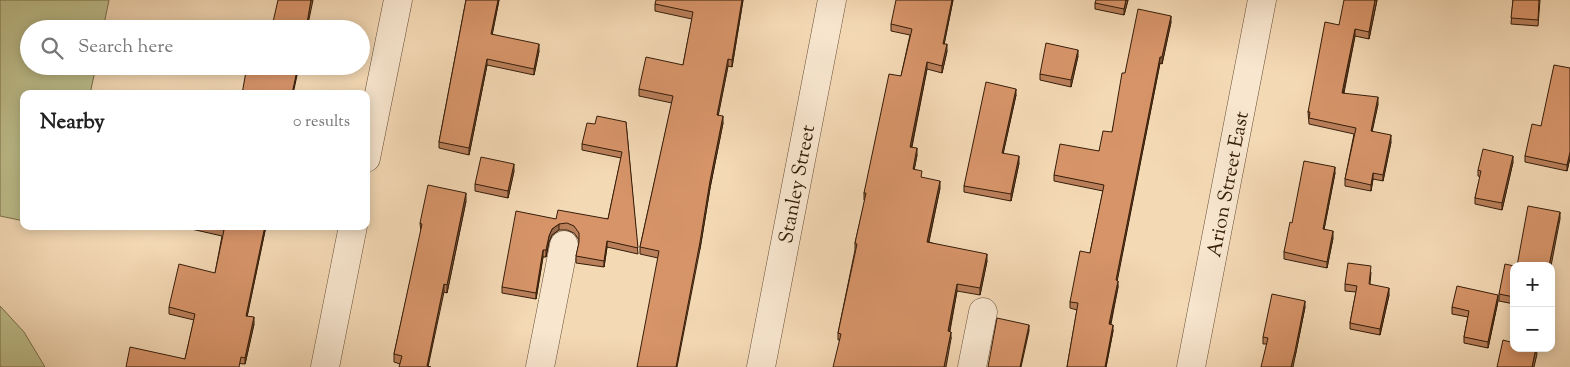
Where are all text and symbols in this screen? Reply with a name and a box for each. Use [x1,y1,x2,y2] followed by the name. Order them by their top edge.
[20,20,370,75] search box
[38,34,66,62] icon: search
[78,34,173,61] text: Search here
[40,108,105,138] text: Nearby
[1201,109,1258,260] street label: Arion Street East
[293,111,350,134] text: 0 results
[773,123,824,246] street label: Stanley Street
[1510,262,1555,352] map controls
[1510,262,1555,307] button: +
[1510,307,1555,352] button: −

